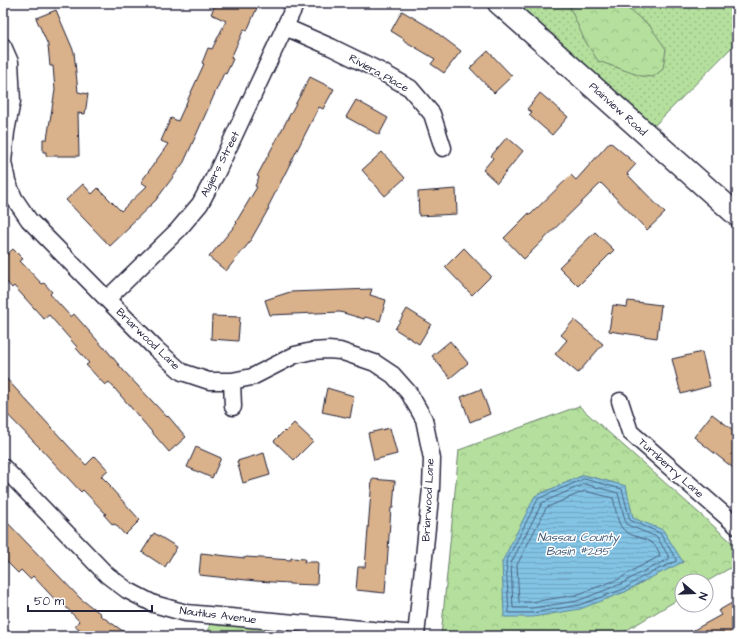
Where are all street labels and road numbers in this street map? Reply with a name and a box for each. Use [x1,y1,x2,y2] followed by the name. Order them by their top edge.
[346,50,412,96] street label: Riviera Place
[586,79,651,139] street label: Plainview Road
[197,128,244,200] street label: Algiers Street
[113,305,183,373] street label: Briarwood Lane
[634,435,707,502] street label: Turnberry Lane
[418,458,438,542] street label: Briarwood Lane
[179,603,257,627] street label: Nautilus Avenue

